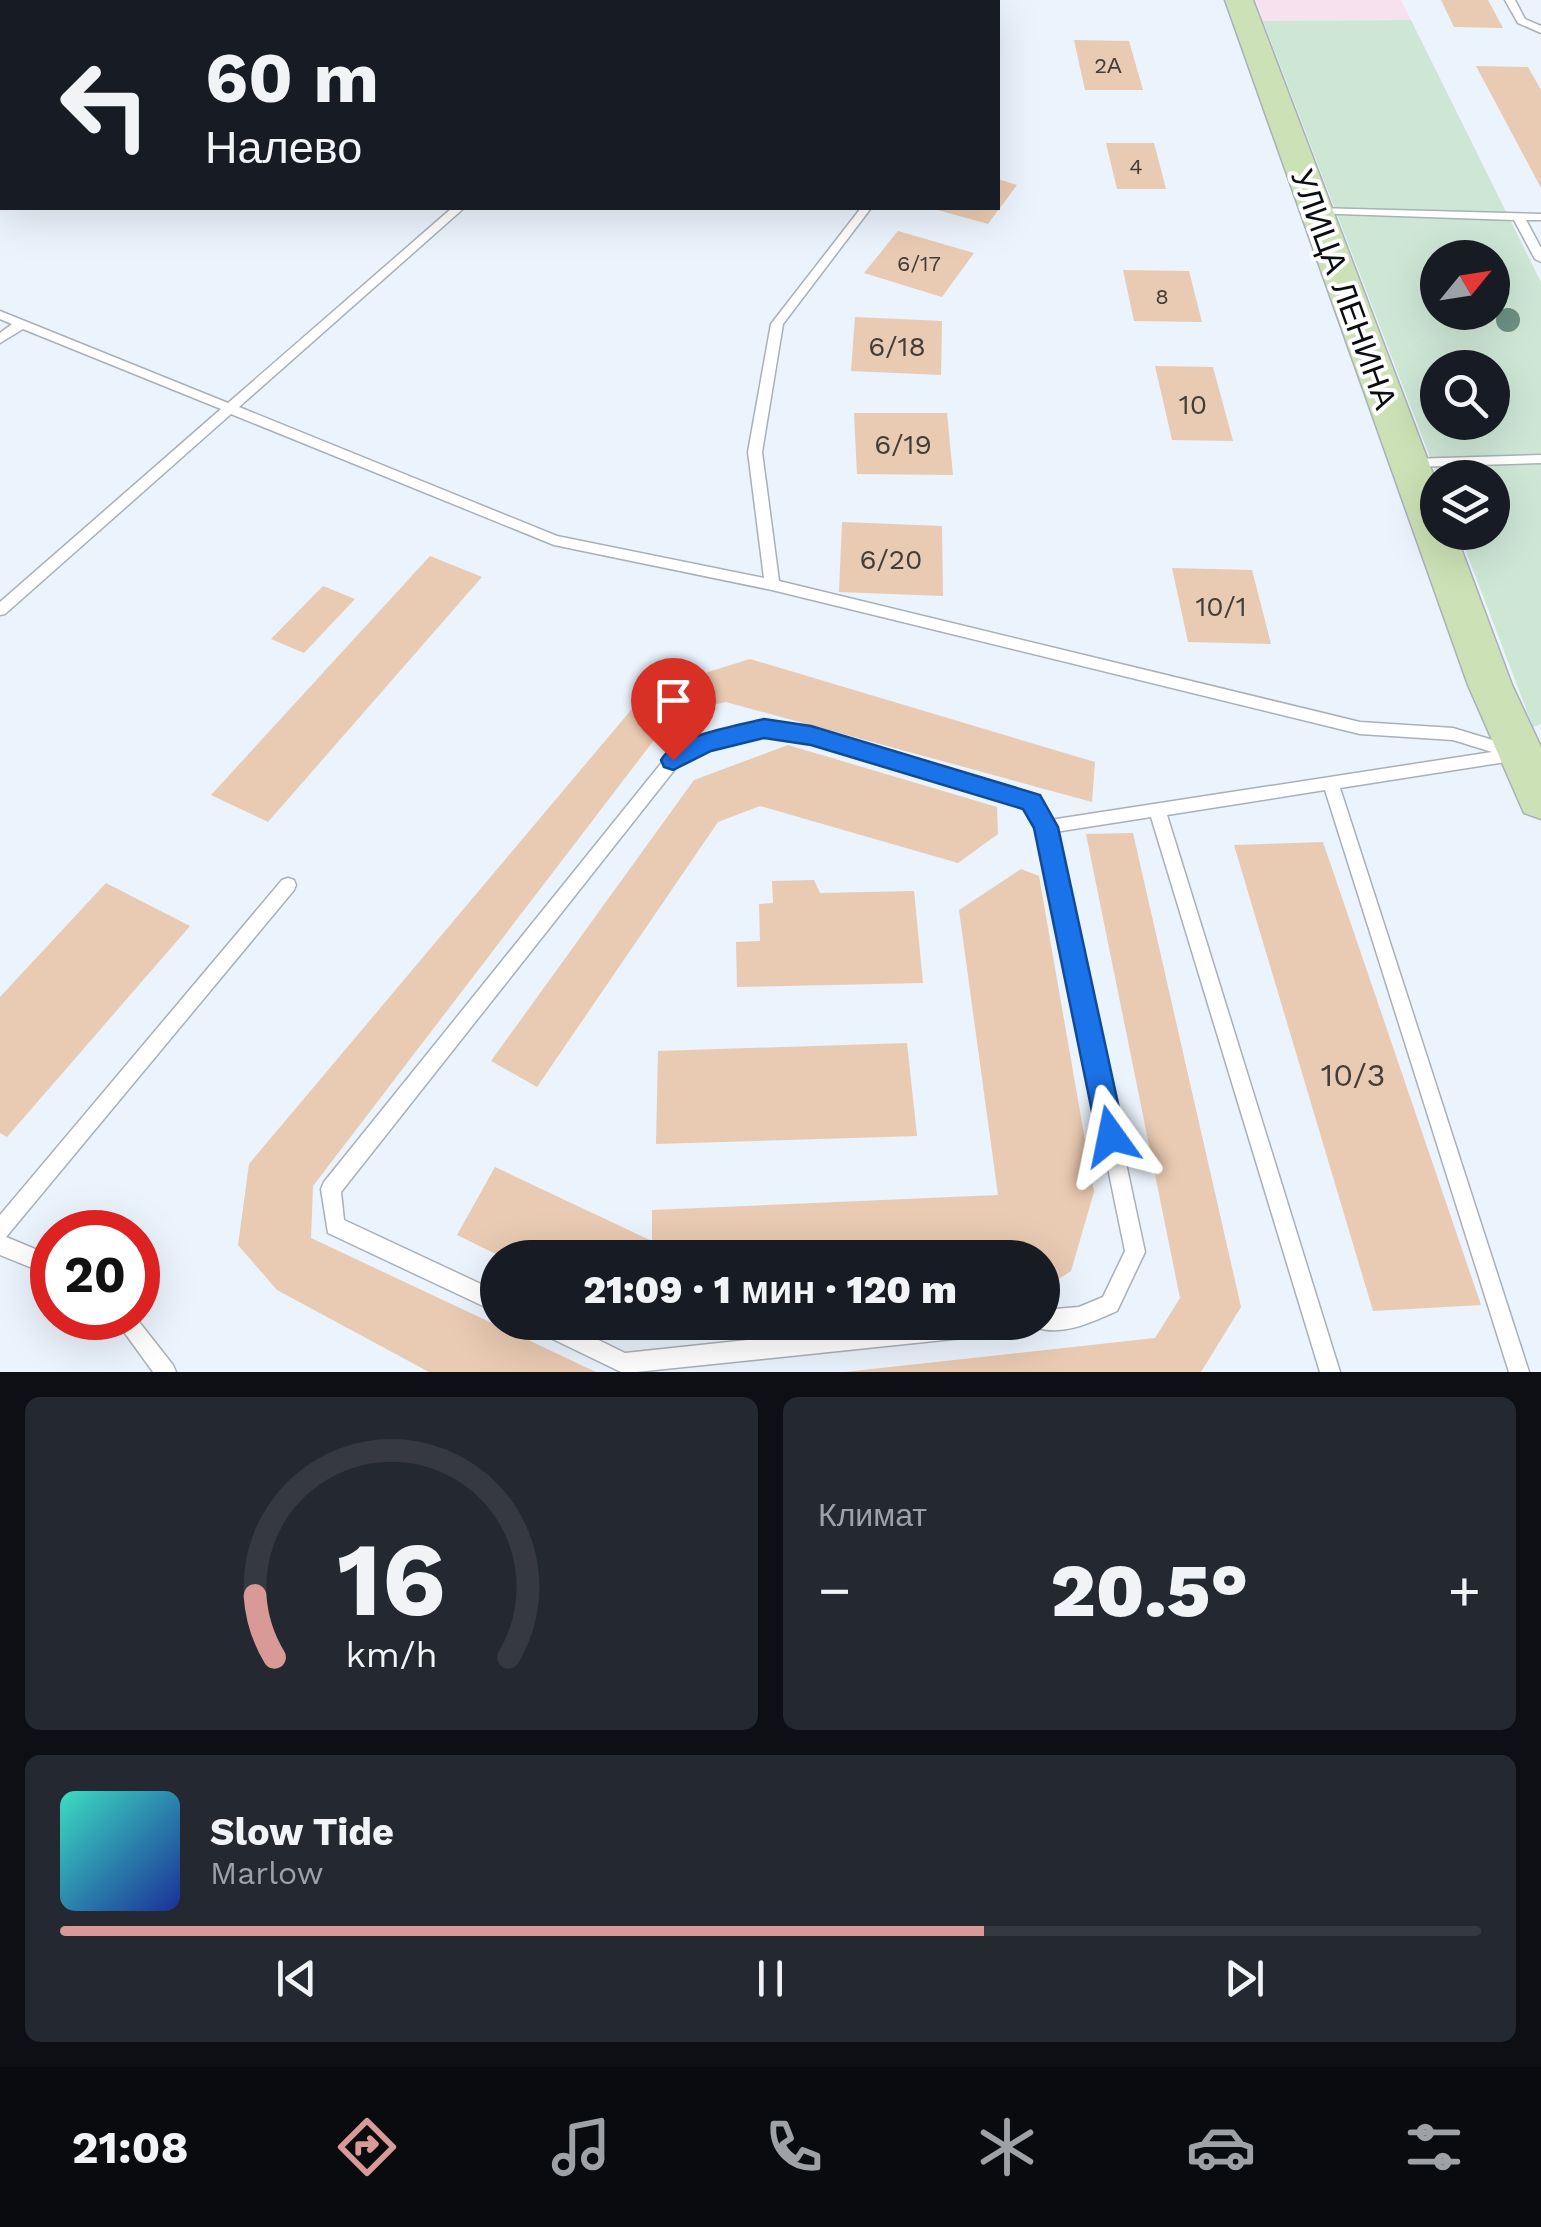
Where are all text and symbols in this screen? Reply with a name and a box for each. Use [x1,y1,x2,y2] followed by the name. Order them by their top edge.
[205,37,379,119] text: 60 m
[40,40,170,170] icon: left
[1094,53,1122,78] house number: 2А
[205,121,362,174] text: Налево
[1129,154,1143,179] house number: 4
[1283,164,1405,415] street label: УЛИЦА ЛЕНИНА
[1420,240,1510,330] north arrow
[1420,240,1510,550] map controls
[897,251,941,276] house number: 6/17
[1155,284,1169,309] house number: 8
[868,330,926,363] house number: 6/18
[1420,350,1510,440] button: search
[1179,388,1207,421] house number: 10
[874,428,932,461] house number: 6/19
[1420,460,1510,550] button: layers
[859,543,923,576] house number: 6/20
[1195,590,1247,623] house number: 10/1
[631,658,716,761] pin
[646,673,701,728] icon: arrive
[1321,1056,1385,1094] house number: 10/3
[1059,1084,1163,1188] position arrow
[30,1210,160,1340] speed limit sign: 20
[583,1268,957,1312] text: 21:09 · 1 мин · 120 m
[818,1496,927,1534] text: Климат
[337,1518,446,1640] text: 16
[1051,1546,1248,1634] text: 20.5°
[818,1558,851,1622] text: −
[1448,1558,1481,1622] text: +
[345,1634,438,1676] text: km/h
[210,1810,394,1854] text: Slow Tide
[210,1854,324,1892] text: Marlow
[269,1951,324,2006] icon: previous
[743,1951,798,2006] icon: pause
[1217,1951,1272,2006] icon: next
[332,2112,402,2182] icon: directions
[546,2112,616,2182] icon: music
[759,2112,829,2182] icon: phone
[972,2112,1042,2182] icon: climate
[1186,2112,1256,2182] icon: car
[1399,2112,1469,2182] icon: filters
[72,2121,189,2174] text: 21:08

